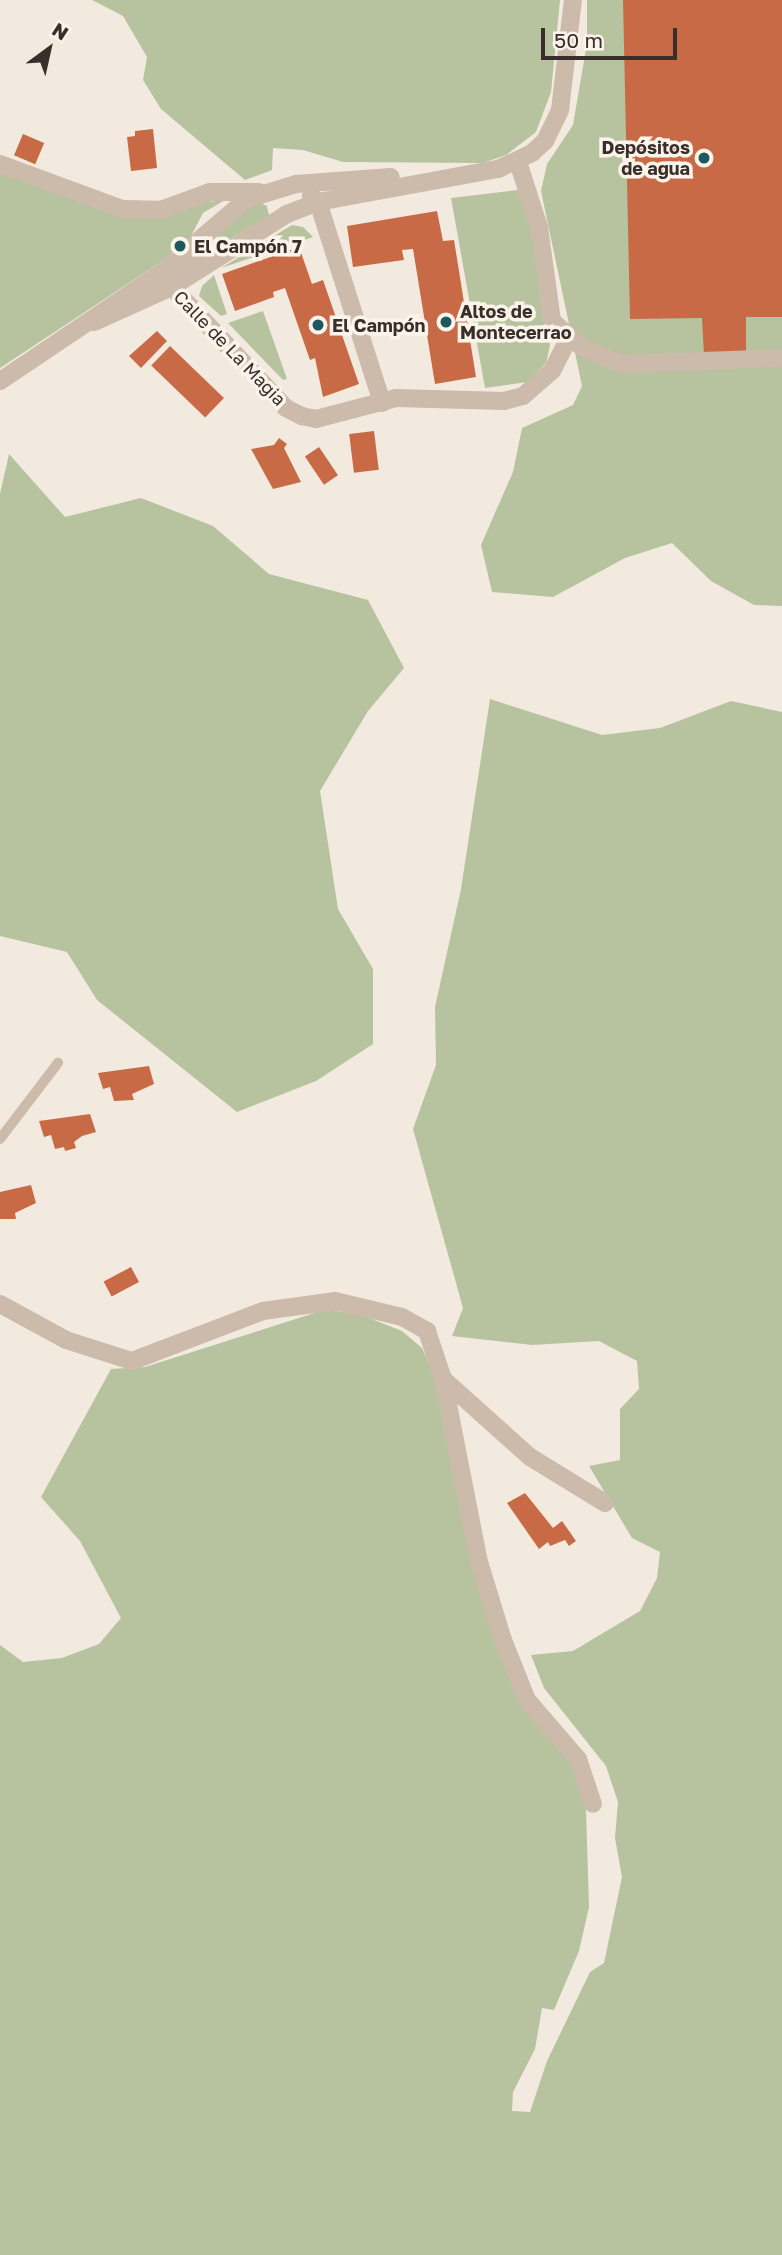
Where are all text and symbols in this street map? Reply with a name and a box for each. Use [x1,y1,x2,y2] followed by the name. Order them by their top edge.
[14,14,84,84] north arrow
[544,14,680,58] scale bar
[48,17,73,45] text: N
[554,27,603,53] text: 50 m
[602,137,690,180] place label: Depósitos de agua
[696,150,712,166] marker: Depósitos de agua
[194,235,302,257] place label: El Campón 7
[172,238,188,254] marker: El Campón 7
[170,286,290,410] street label: Calle de La Magia
[460,301,572,344] place label: Altos de Montecerrao
[332,314,425,336] place label: El Campón
[438,314,454,330] marker: Altos de Montecerrao
[310,317,326,333] marker: El Campón

